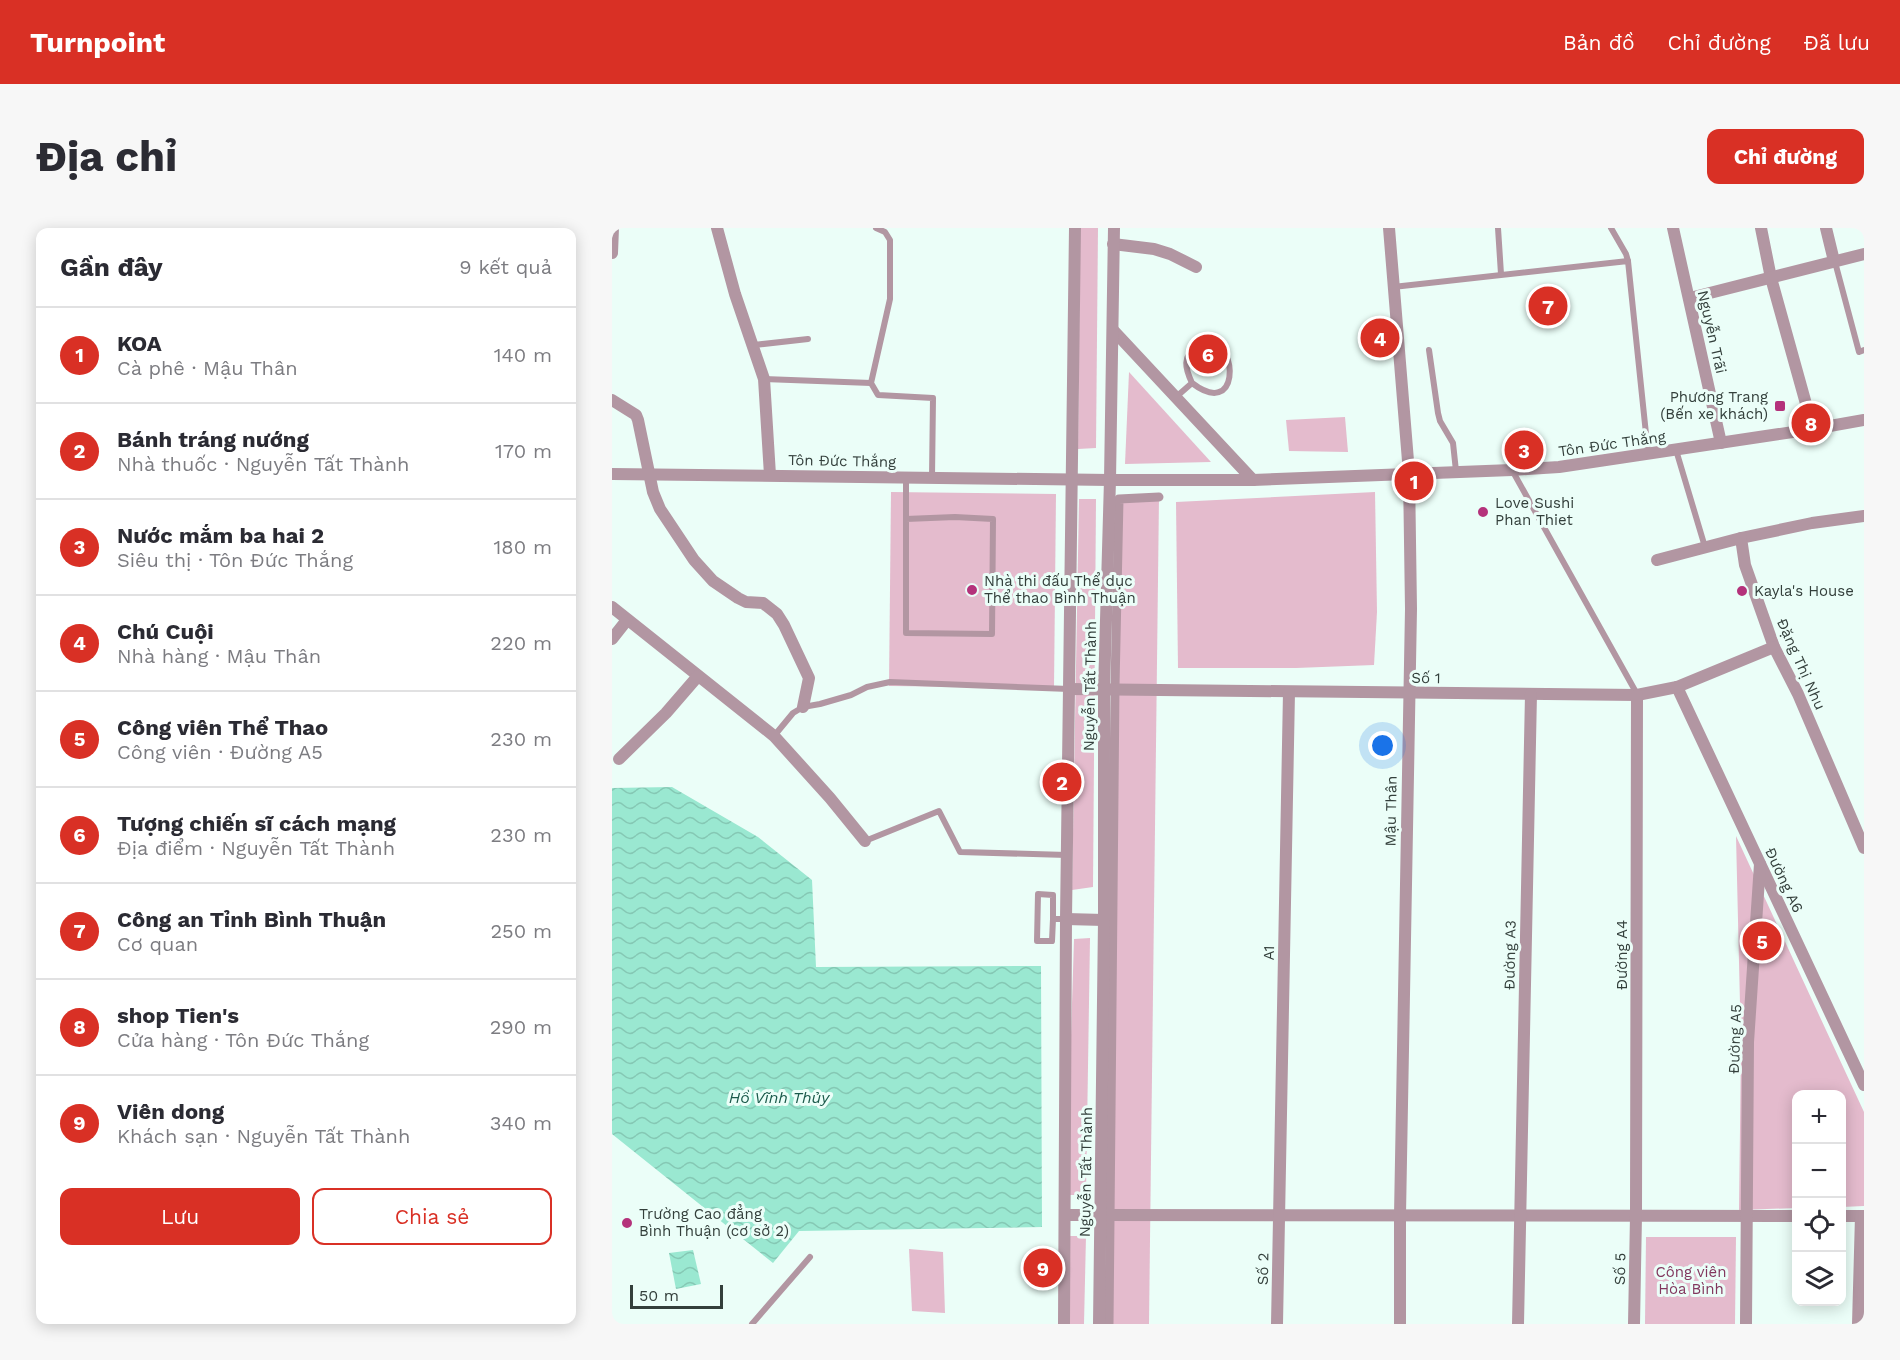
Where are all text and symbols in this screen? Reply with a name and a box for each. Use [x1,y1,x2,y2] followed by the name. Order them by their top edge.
[30,26,165,59] text: Turnpoint
[1563,30,1635,55] text: Bản đồ
[1668,30,1771,55] text: Chỉ đường
[1804,30,1870,55] text: Đã lưu
[1707,129,1864,184] button: Chỉ đường
[36,132,177,181] text: Địa chỉ
[60,252,163,282] text: Gần đây
[459,255,552,279] text: 9 kết quả
[1528,284,1568,328] pin: 7
[1694,288,1731,375] street label: Nguyễn Trãi
[1360,316,1400,360] pin: 4
[117,331,162,356] text: KOA
[1188,332,1228,376] pin: 6
[75,343,84,367] text: 1
[494,343,552,367] text: 140 m
[117,356,298,380] text: Cà phê · Mậu Thân
[1660,388,1768,423] place label: Phương Trang (Bến xe khách)
[1773,399,1787,413] marker: Phương Trang (Bến xe khách)
[1792,400,1830,446] pin: 8
[117,427,309,452] text: Bánh tráng nướng
[1504,428,1544,472] pin: 3
[1557,428,1667,460] street label: Tôn Đức Thắng
[74,439,85,463] text: 2
[495,439,552,463] text: 170 m
[788,451,896,471] street label: Tôn Đức Thắng
[117,452,409,476] text: Nhà thuốc · Nguyễn Tất Thành
[1394,458,1434,504] pin: 1
[1495,494,1574,529] place label: Love Sushi Phan Thiet
[1476,505,1490,519] marker: Love Sushi Phan Thiet
[117,523,324,548] text: Nước mắm ba hai 2
[74,535,85,559] text: 3
[494,535,552,559] text: 180 m
[117,548,353,572] text: Siêu thị · Tôn Đức Thắng
[984,572,1136,607] place label: Nhà thi đấu Thể dục Thể thao Bình Thuận
[1754,582,1854,600] place label: Kayla's House
[965,583,979,597] marker: Nhà thi đấu Thể dục Thể thao Bình Thuận
[1735,584,1749,598] marker: Kayla's House
[1773,616,1829,712] street label: Đặng Thị Nhu
[117,619,214,644] text: Chú Cuội
[1079,621,1100,751] street label: Nguyễn Tất Thành
[73,631,86,655] text: 4
[490,631,552,655] text: 220 m
[117,644,321,668] text: Nhà hàng · Mậu Thân
[1411,669,1441,687] street label: Số 1
[117,715,328,740] text: Công viên Thể Thao
[74,727,85,751] text: 5
[490,727,552,751] text: 230 m
[1368,731,1397,760] your location
[117,740,323,764] text: Công viên · Đường A5
[1042,760,1082,804] pin: 2
[1381,775,1401,847] street label: Mậu Thân
[117,811,396,836] text: Tượng chiến sĩ cách mạng
[73,823,86,847] text: 6
[490,823,552,847] text: 230 m
[117,836,395,860] text: Địa điểm · Nguyễn Tất Thành
[1761,844,1807,916] street label: Đường A6
[117,907,386,932] text: Công an Tỉnh Bình Thuận
[1742,918,1782,964] pin: 5
[73,919,86,943] text: 7
[490,919,552,943] text: 250 m
[1500,920,1520,990] street label: Đường A3
[1613,920,1631,990] street label: Đường A4
[117,932,198,956] text: Cơ quan
[1260,945,1278,961] street label: A1
[117,1003,239,1028] text: shop Tien's
[1725,1004,1745,1074] street label: Đường A5
[73,1015,86,1039] text: 8
[490,1015,552,1039] text: 290 m
[117,1028,369,1052] text: Cửa hàng · Tôn Đức Thắng
[729,1088,830,1107] water label: Hồ Vĩnh Thủy
[1792,1090,1846,1306] map controls
[1792,1090,1846,1144] button: +
[117,1099,224,1124] text: Viên dong
[1075,1107,1096,1237] street label: Nguyễn Tất Thành
[73,1111,86,1135] text: 9
[490,1111,552,1135] text: 340 m
[117,1124,410,1148] text: Khách sạn · Nguyễn Tất Thành
[1792,1144,1846,1198] button: −
[60,1188,300,1245] button: Lưu
[312,1188,552,1245] button: Chia sẻ
[1792,1198,1846,1252] button: locate
[639,1204,789,1240] place label: Trường Cao đẳng Bình Thuận (cơ sở 2)
[620,1216,634,1230] marker: Trường Cao đẳng Bình Thuận (cơ sở 2)
[1024,1246,1062,1290] pin: 9
[1792,1252,1846,1306] button: layers
[1254,1253,1272,1285] street label: Số 2
[1611,1253,1629,1285] street label: Số 5
[1655,1263,1727,1298] park label: Công viên Hòa Bình
[630,1282,723,1310] scale bar
[639,1286,679,1305] text: 50 m

